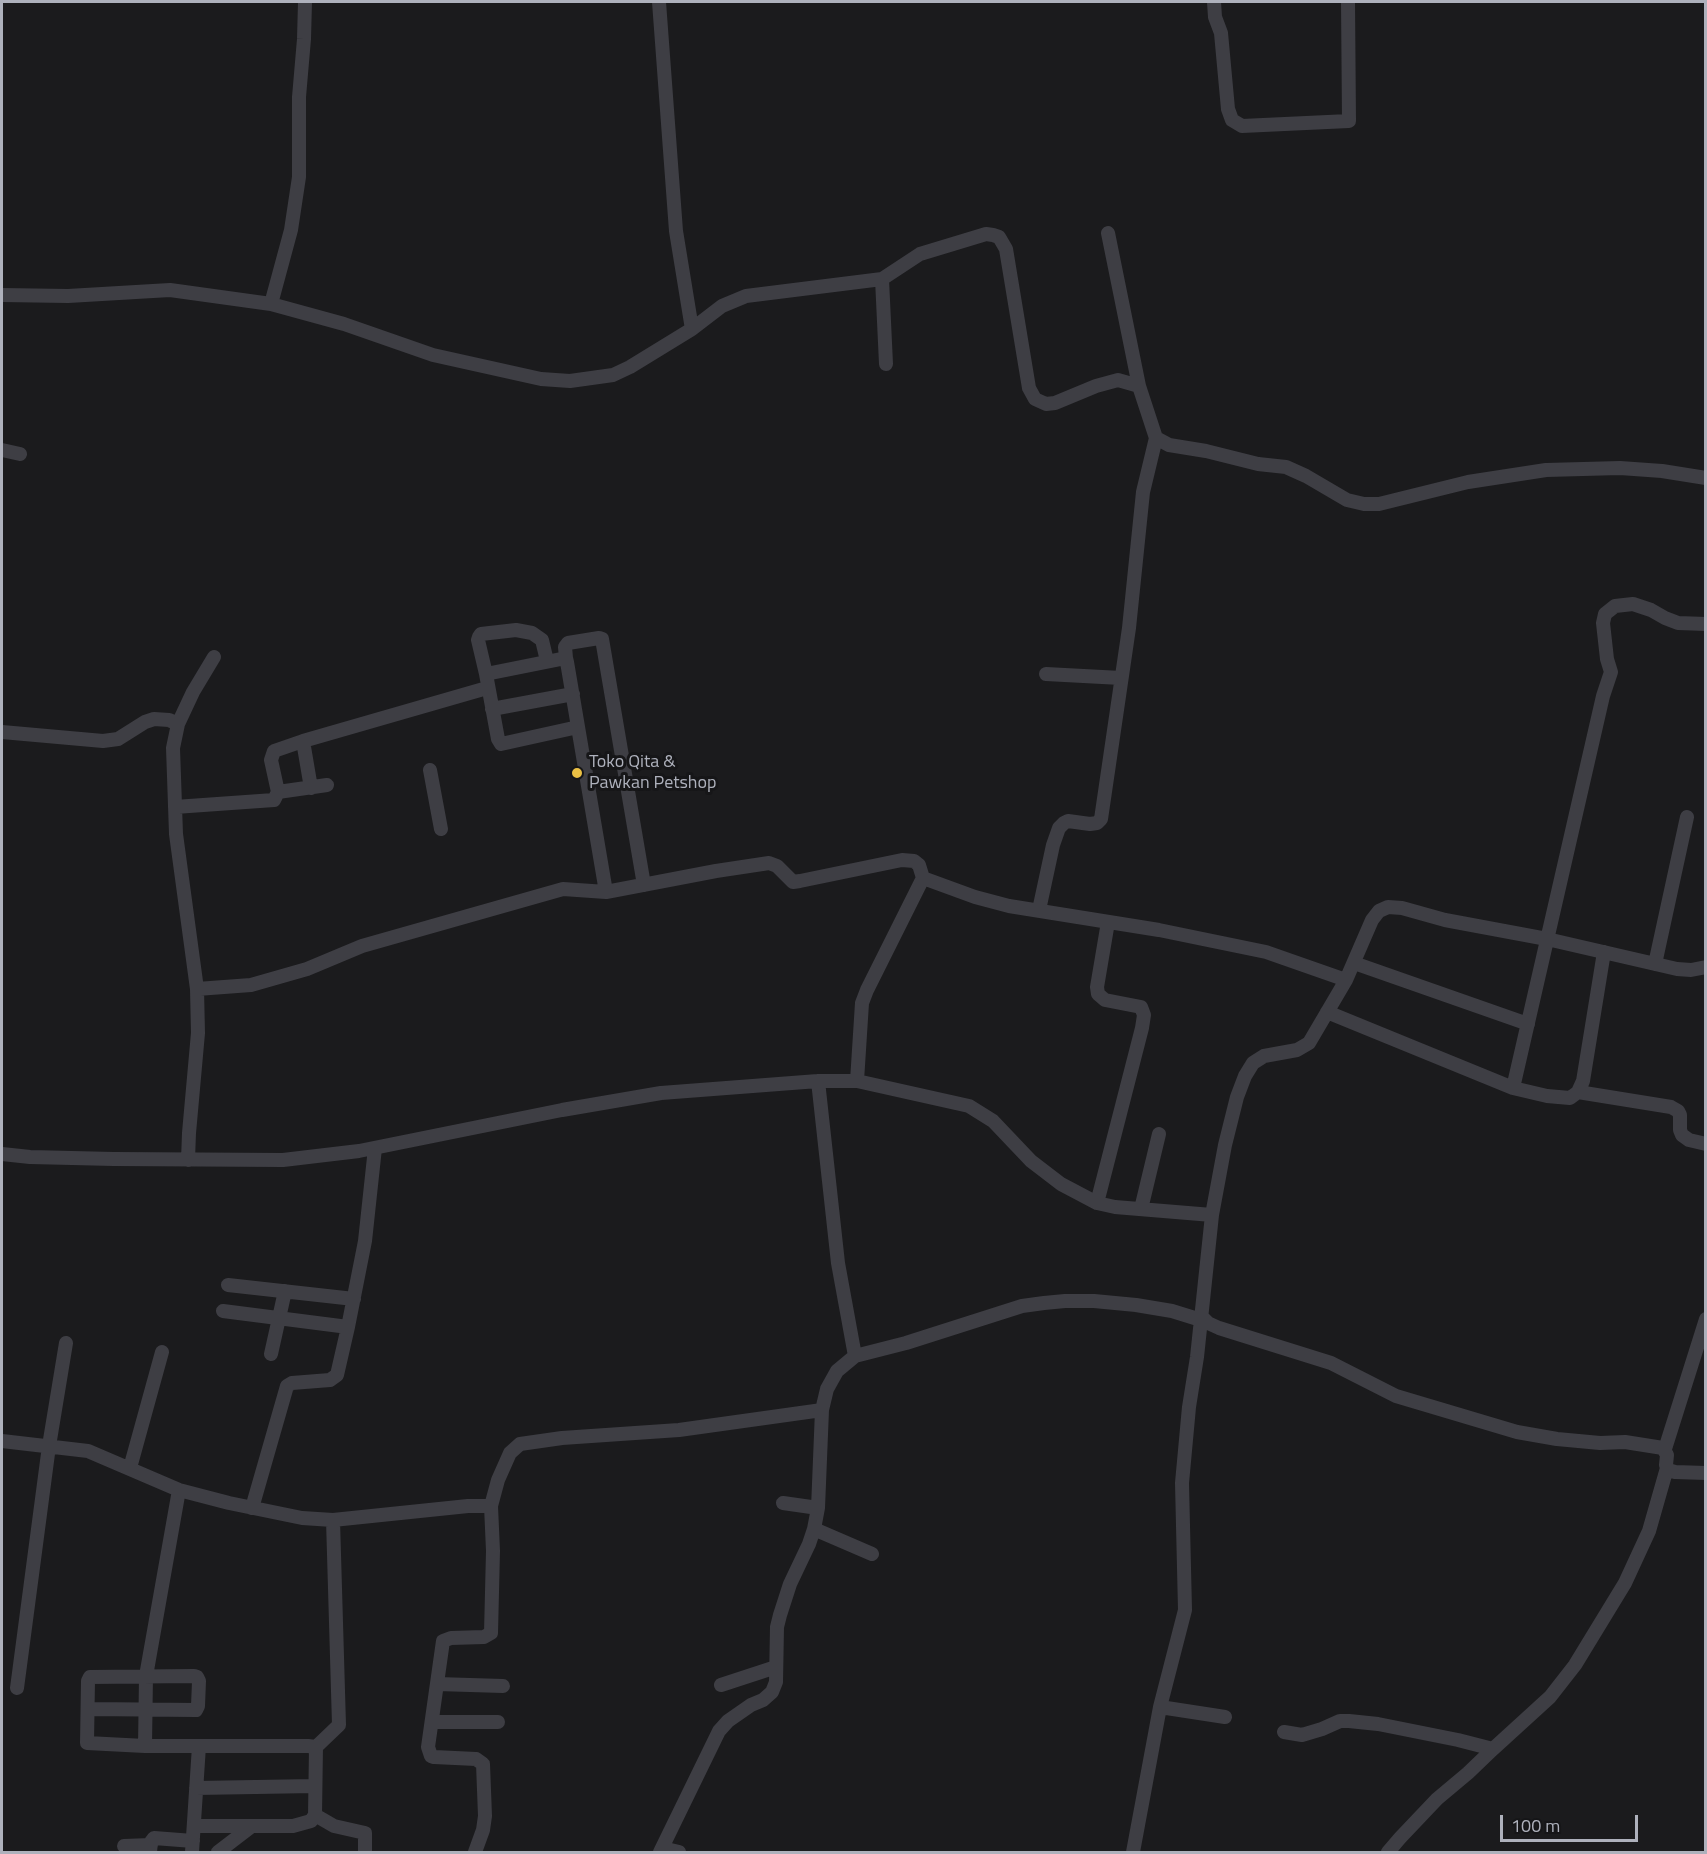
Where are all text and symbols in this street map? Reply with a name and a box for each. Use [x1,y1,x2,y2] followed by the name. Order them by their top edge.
[589,752,717,795] place label: Toko Qita & Pawkan Petshop
[570,766,584,780] marker: Toko Qita & Pawkan Petshop
[1503,1803,1641,1841] scale bar
[1511,1812,1560,1839] text: 100 m

